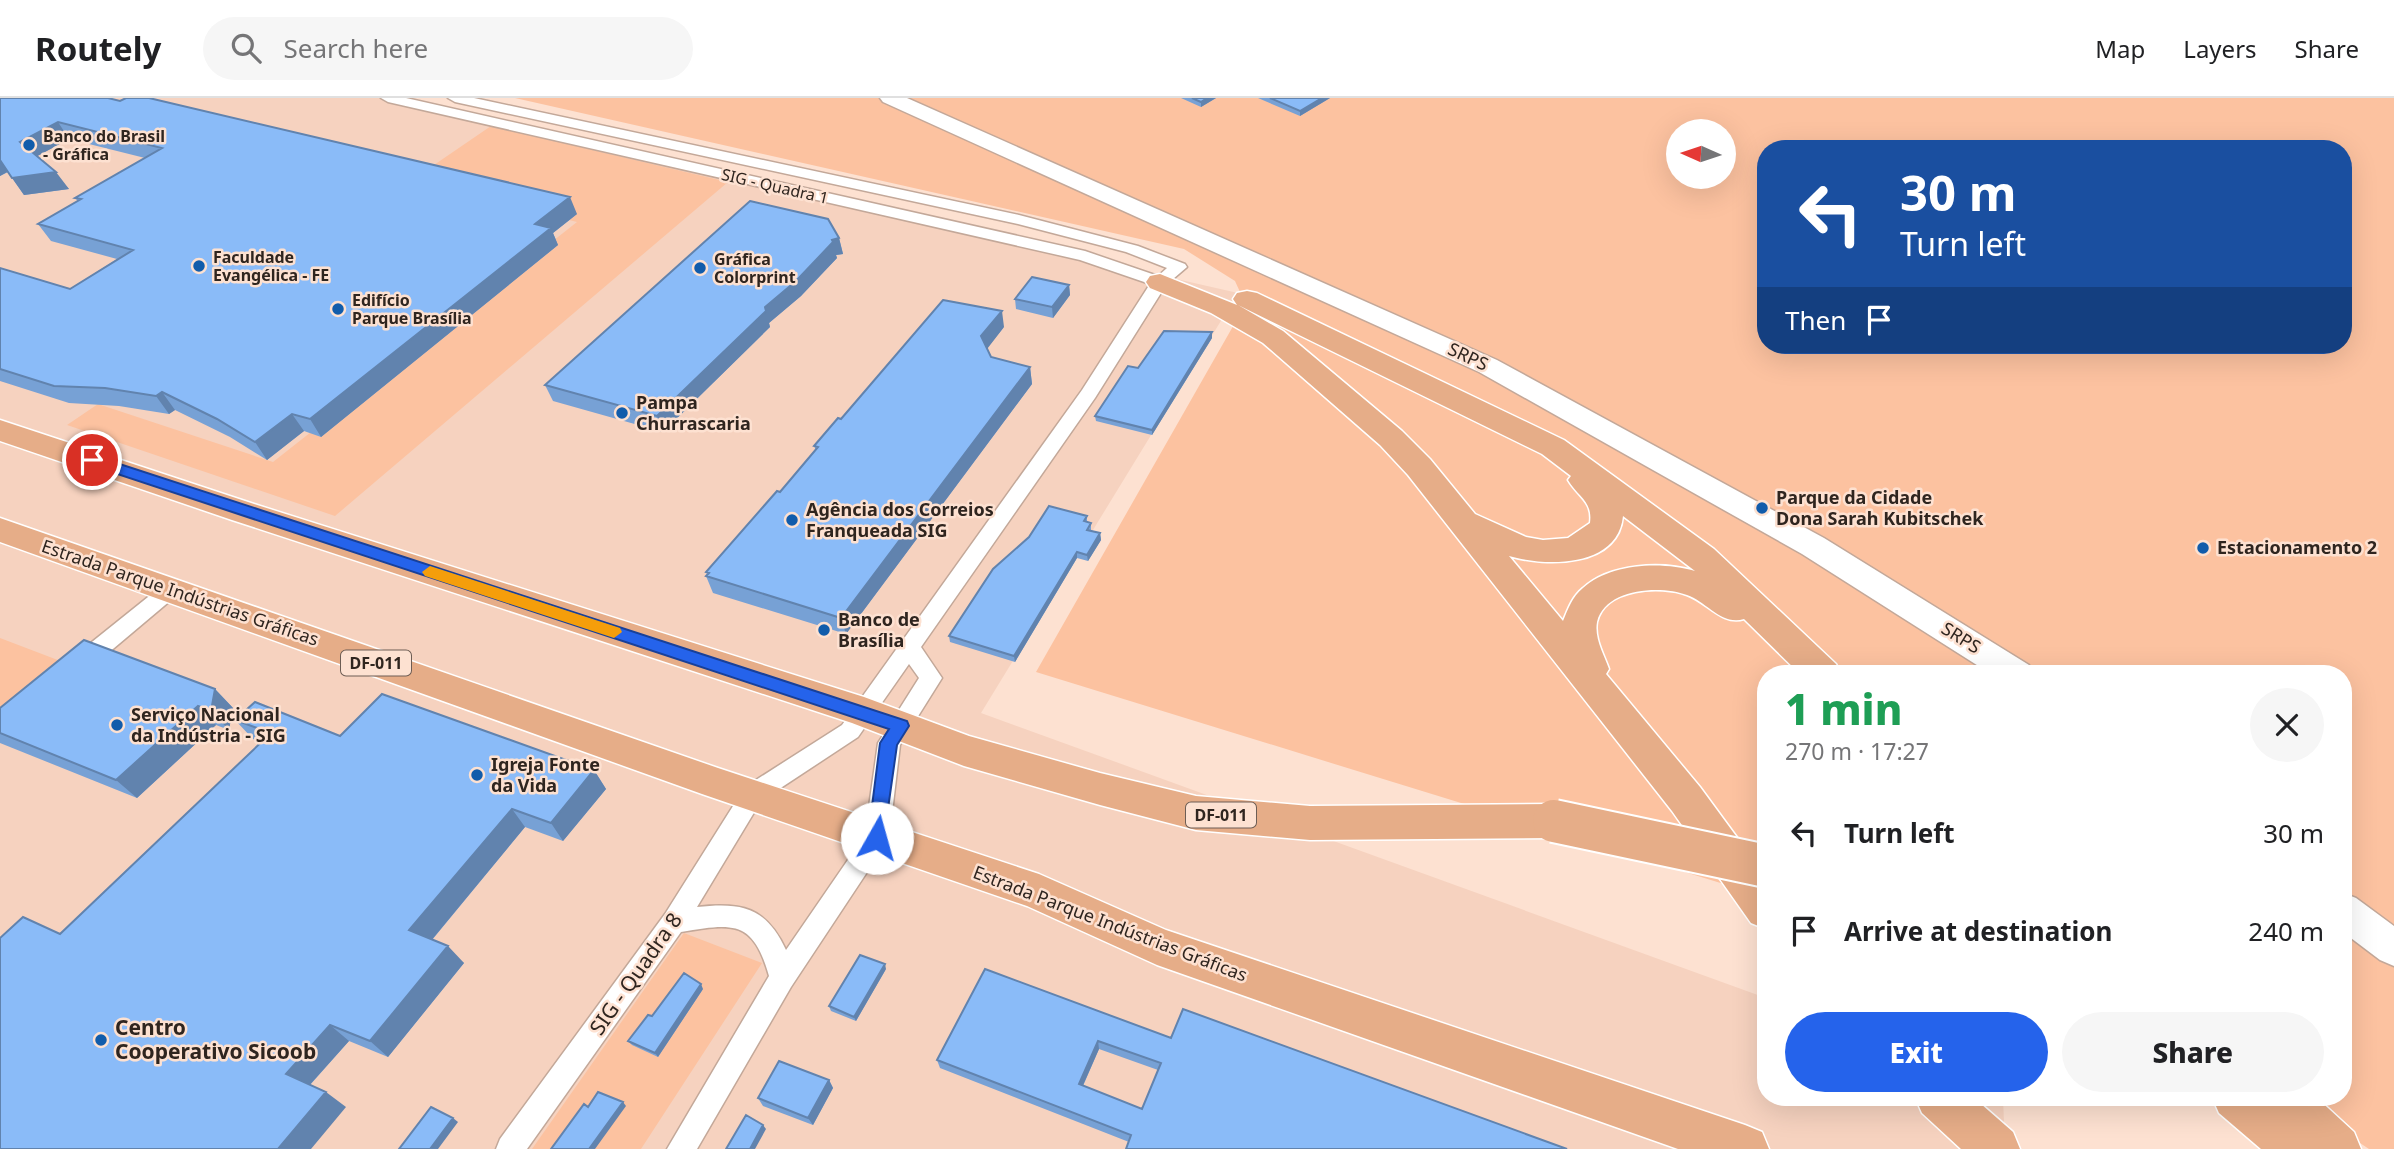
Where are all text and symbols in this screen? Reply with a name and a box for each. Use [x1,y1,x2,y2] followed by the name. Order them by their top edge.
[203,17,693,80] search box
[35,26,161,71] text: Routely
[227,29,265,67] icon: search
[283,30,428,66] text: Search here
[2095,32,2145,65] text: Map
[2183,32,2257,65] text: Layers
[2295,32,2359,65] text: Share
[1666,119,1736,189] north arrow
[1666,119,1736,189] map controls
[43,125,165,165] place label: Banco do Brasil - Gráfica
[21,137,37,153] marker: Banco do Brasil - Gráfica
[1900,159,2017,225] text: 30 m
[719,163,831,209] street label: SIG - Quadra 1
[1785,168,1876,259] icon: left
[1900,222,2026,265] text: Turn left
[213,246,329,286] place label: Faculdade Evangélica - FE
[714,248,796,288] place label: Gráfica Colorprint
[191,258,207,274] marker: Faculdade Evangélica - FE
[692,260,708,276] marker: Gráfica Colorprint
[352,289,472,329] place label: Edifício Parque Brasília
[330,301,346,317] marker: Edifício Parque Brasília
[1860,301,1898,339] icon: arrive
[1785,302,1846,338] text: Then
[1444,336,1493,376] street label: SRPS
[636,390,751,435] place label: Pampa Churrascaria
[614,405,630,421] marker: Pampa Churrascaria
[62,430,122,490] pin
[73,441,111,479] icon: arrive
[1776,485,1984,530] place label: Parque da Cidade Dona Sarah Kubitschek
[806,497,994,542] place label: Agência dos Correios Franqueada SIG
[1754,500,1770,516] marker: Parque da Cidade Dona Sarah Kubitschek
[784,512,800,528] marker: Agência dos Correios Franqueada SIG
[38,533,322,651] street label: Estrada Parque Indústrias Gráficas
[2217,535,2377,559] place label: Estacionamento 2
[2195,540,2211,556] marker: Estacionamento 2
[838,607,920,652] place label: Banco de Brasília
[1937,616,1986,658] street label: SRPS
[816,622,832,638] marker: Banco de Brasília
[341,650,411,676] road number: DF-011
[1785,680,1902,737] text: 1 min
[2250,688,2324,762] button: close
[131,702,286,747] place label: Serviço Nacional da Indústria - SIG
[109,717,125,733] marker: Serviço Nacional da Indústria - SIG
[1785,735,1929,767] text: 270 m · 17:27
[491,752,600,797] place label: Igreja Fonte da Vida
[469,767,485,783] marker: Igreja Fonte da Vida
[840,801,914,875] position arrow
[1186,802,1256,828] road number: DF-011
[1785,814,1823,852] icon: left
[1844,815,1955,851] text: Turn left
[2263,815,2324,851] text: 30 m
[970,860,1251,987] street label: Estrada Parque Indústrias Gráficas
[583,907,688,1040] street label: SIG - Quadra 8
[1785,912,1823,950] icon: arrive
[1844,913,2113,949] text: Arrive at destination
[2248,913,2324,949] text: 240 m
[1785,1012,2048,1092] button: Exit
[2062,1012,2324,1092] button: Share
[115,1013,316,1065] place label: Centro Cooperativo Sicoob
[93,1032,109,1048] marker: Centro Cooperativo Sicoob

